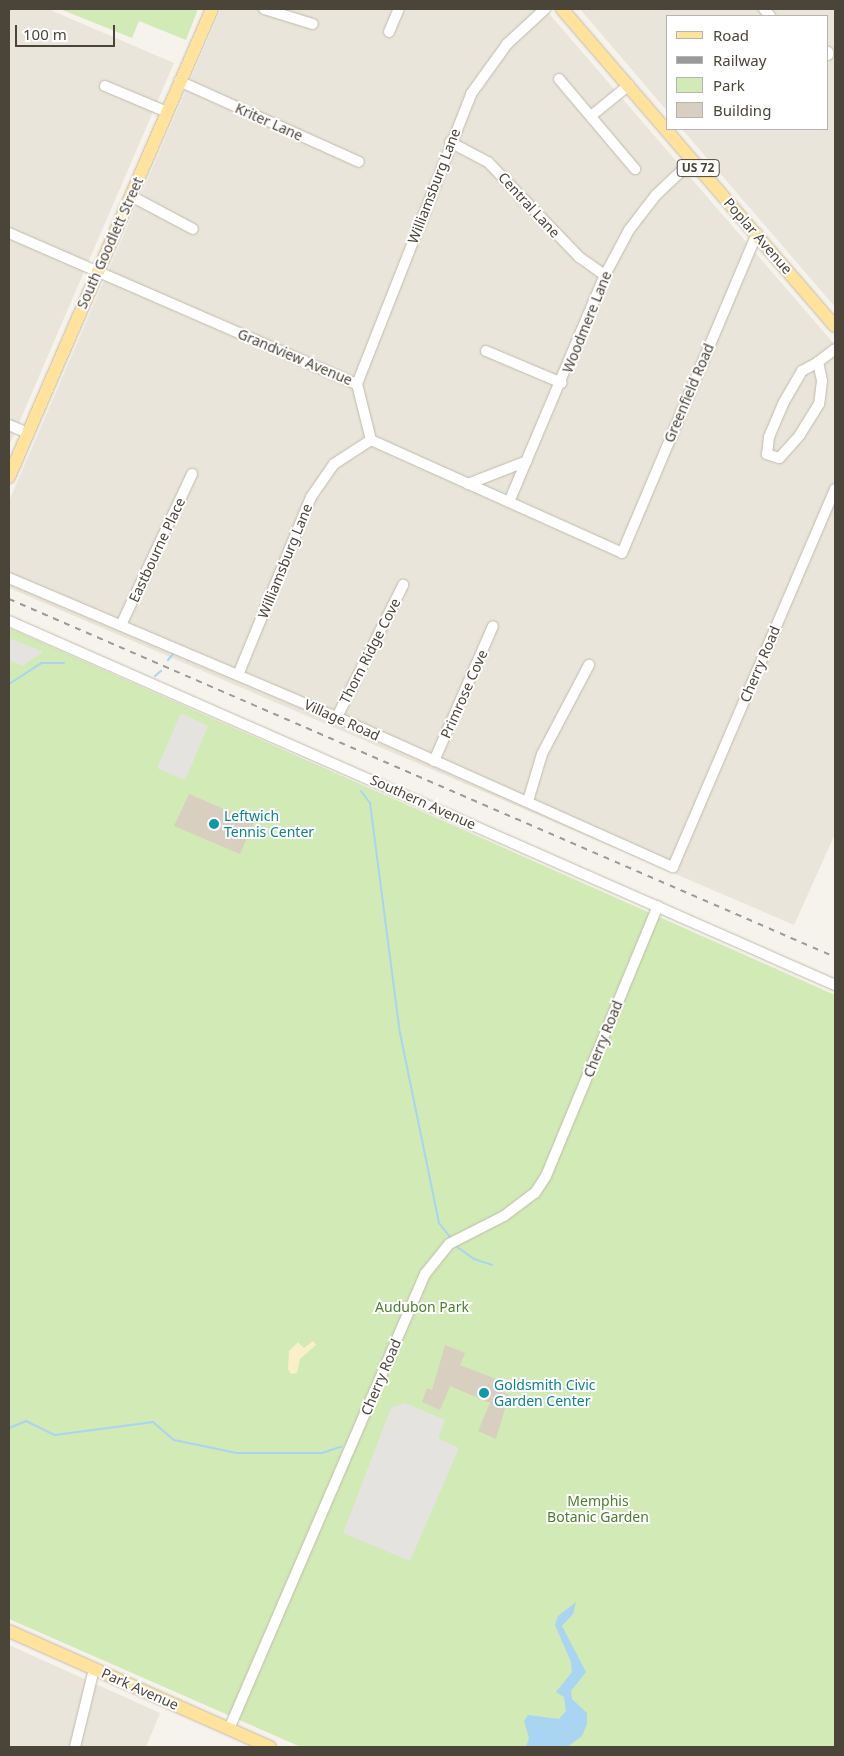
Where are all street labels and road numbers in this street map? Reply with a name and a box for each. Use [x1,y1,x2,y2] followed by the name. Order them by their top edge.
[233,100,305,144] street label: Kriter Lane
[404,126,464,246] street label: Williamsburg Lane
[676,158,720,178] road number: US 72
[495,169,563,241] street label: Central Lane
[73,175,147,311] street label: South Goodlett Street
[720,194,796,278] street label: Poplar Avenue
[559,269,615,375] street label: Woodmere Lane
[235,325,355,389] street label: Grandview Avenue
[661,341,717,445] street label: Greenfield Road
[125,495,189,605] street label: Eastbourne Place
[254,501,316,621] street label: Williamsburg Lane
[336,595,404,707] street label: Thorn Ridge Cove
[736,623,784,705] street label: Cherry Road
[437,647,491,741] street label: Primrose Cove
[302,696,382,744] street label: Village Road
[368,771,478,833] street label: Southern Avenue
[580,998,626,1080] street label: Cherry Road
[357,1336,405,1418] street label: Cherry Road
[99,1665,181,1713] street label: Park Avenue

